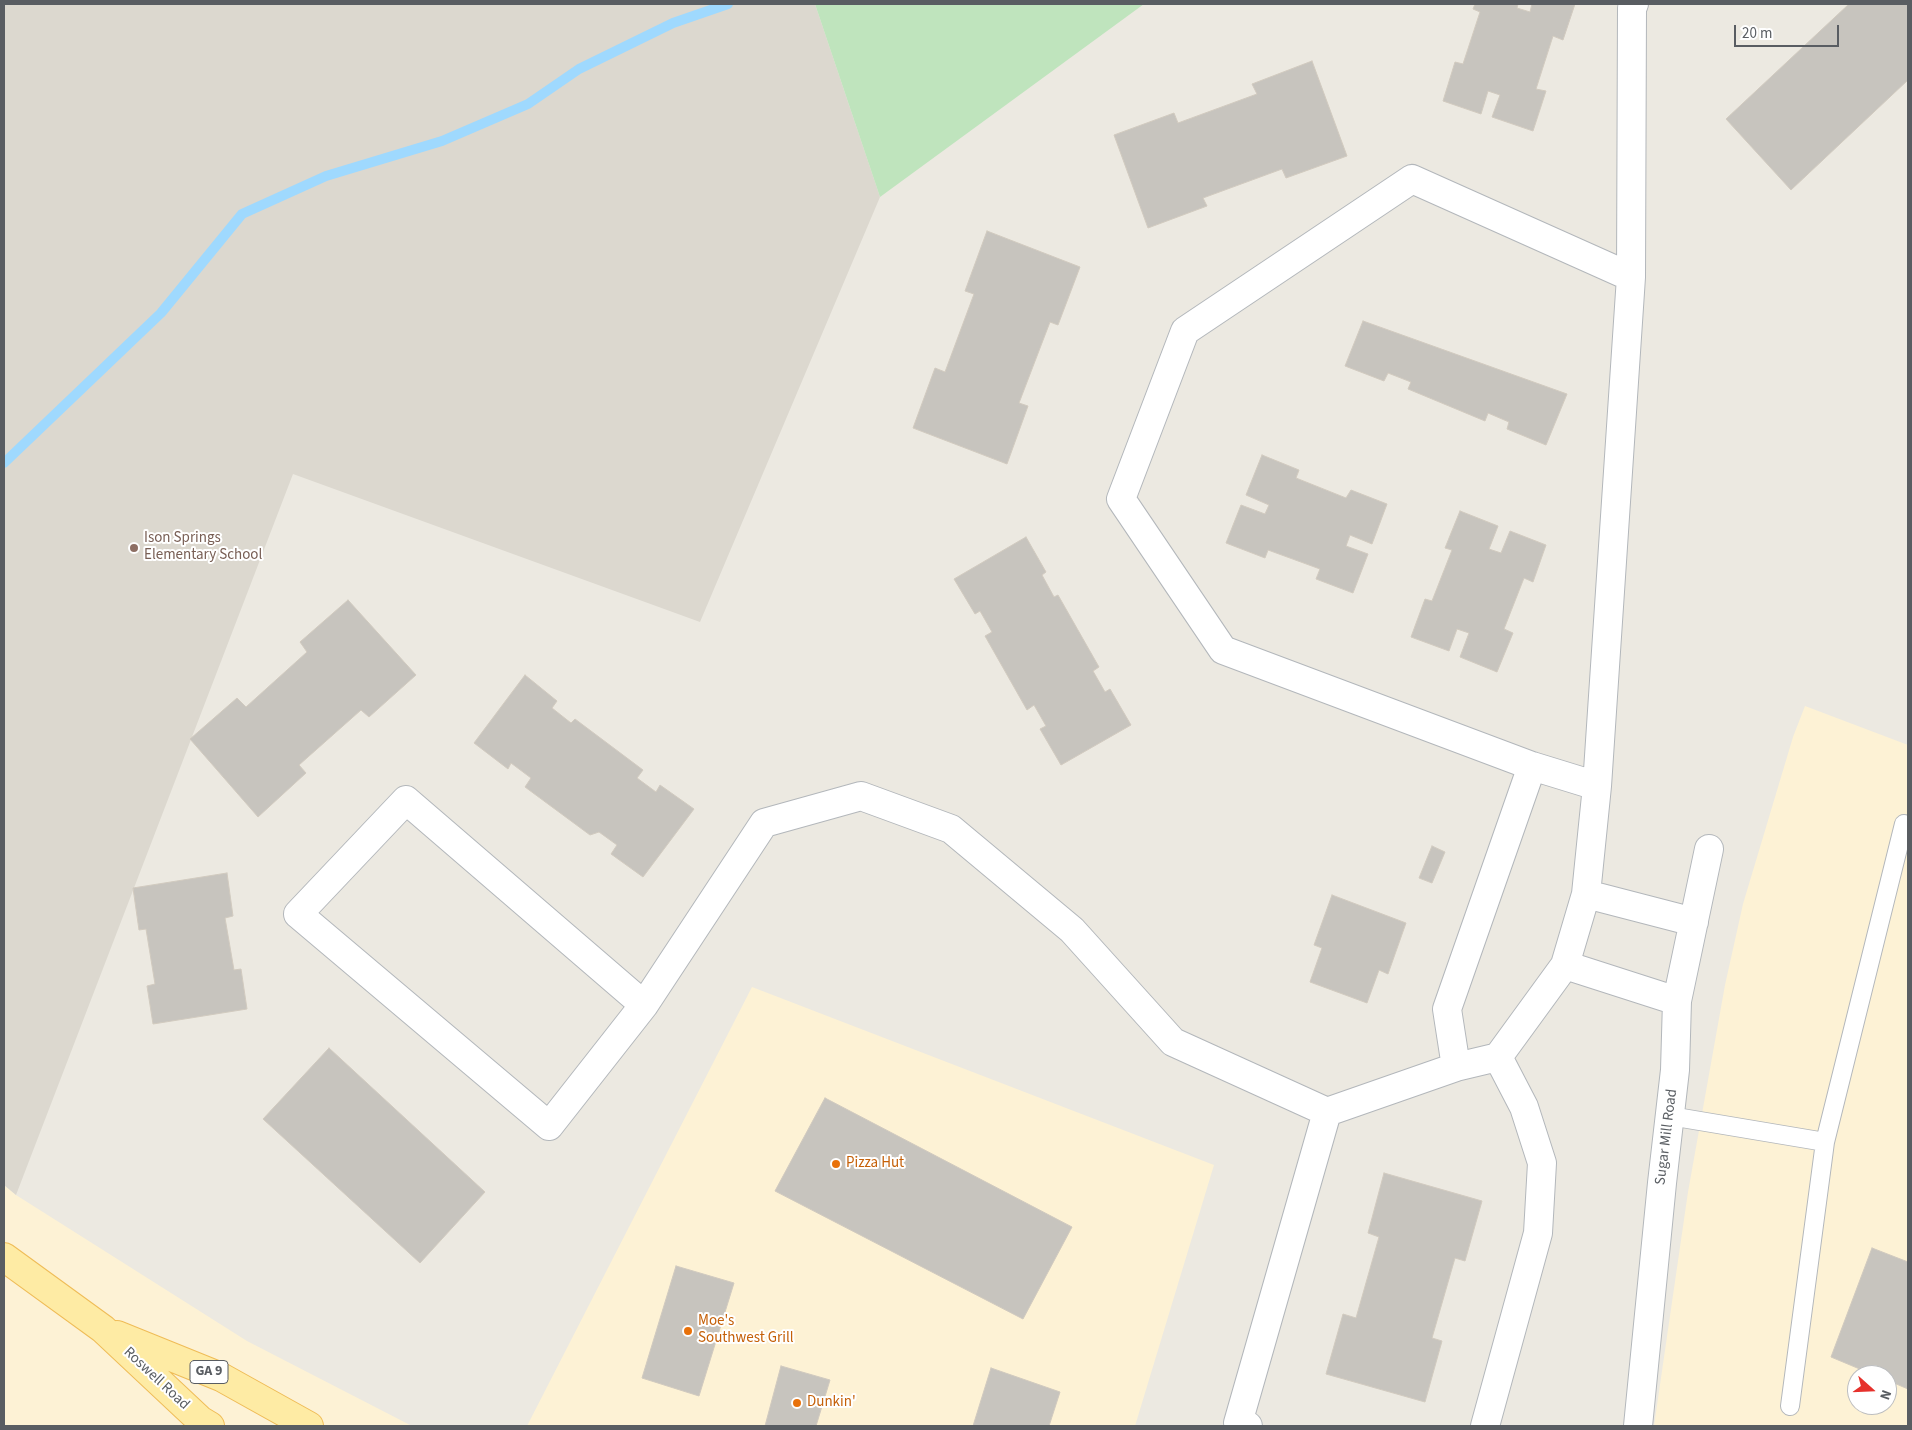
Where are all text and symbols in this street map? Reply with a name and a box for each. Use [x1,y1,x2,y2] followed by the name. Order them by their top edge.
[1737,15,1842,47] scale bar
[1742,23,1772,44] text: 20 m
[144,530,262,565] place label: Ison Springs Elementary School
[128,542,140,554] marker: Ison Springs Elementary School
[1652,1088,1682,1186] street label: Sugar Mill Road
[846,1155,904,1173] place label: Pizza Hut
[830,1158,842,1170] marker: Pizza Hut
[698,1313,794,1348] place label: Moe's Southwest Grill
[682,1325,694,1337] marker: Moe's Southwest Grill
[119,1344,193,1414] street label: Roswell Road
[190,1360,228,1384] road number: GA 9
[1847,1365,1897,1415] north arrow
[1874,1387,1896,1403] text: N
[807,1394,856,1412] place label: Dunkin'
[791,1397,803,1409] marker: Dunkin'

